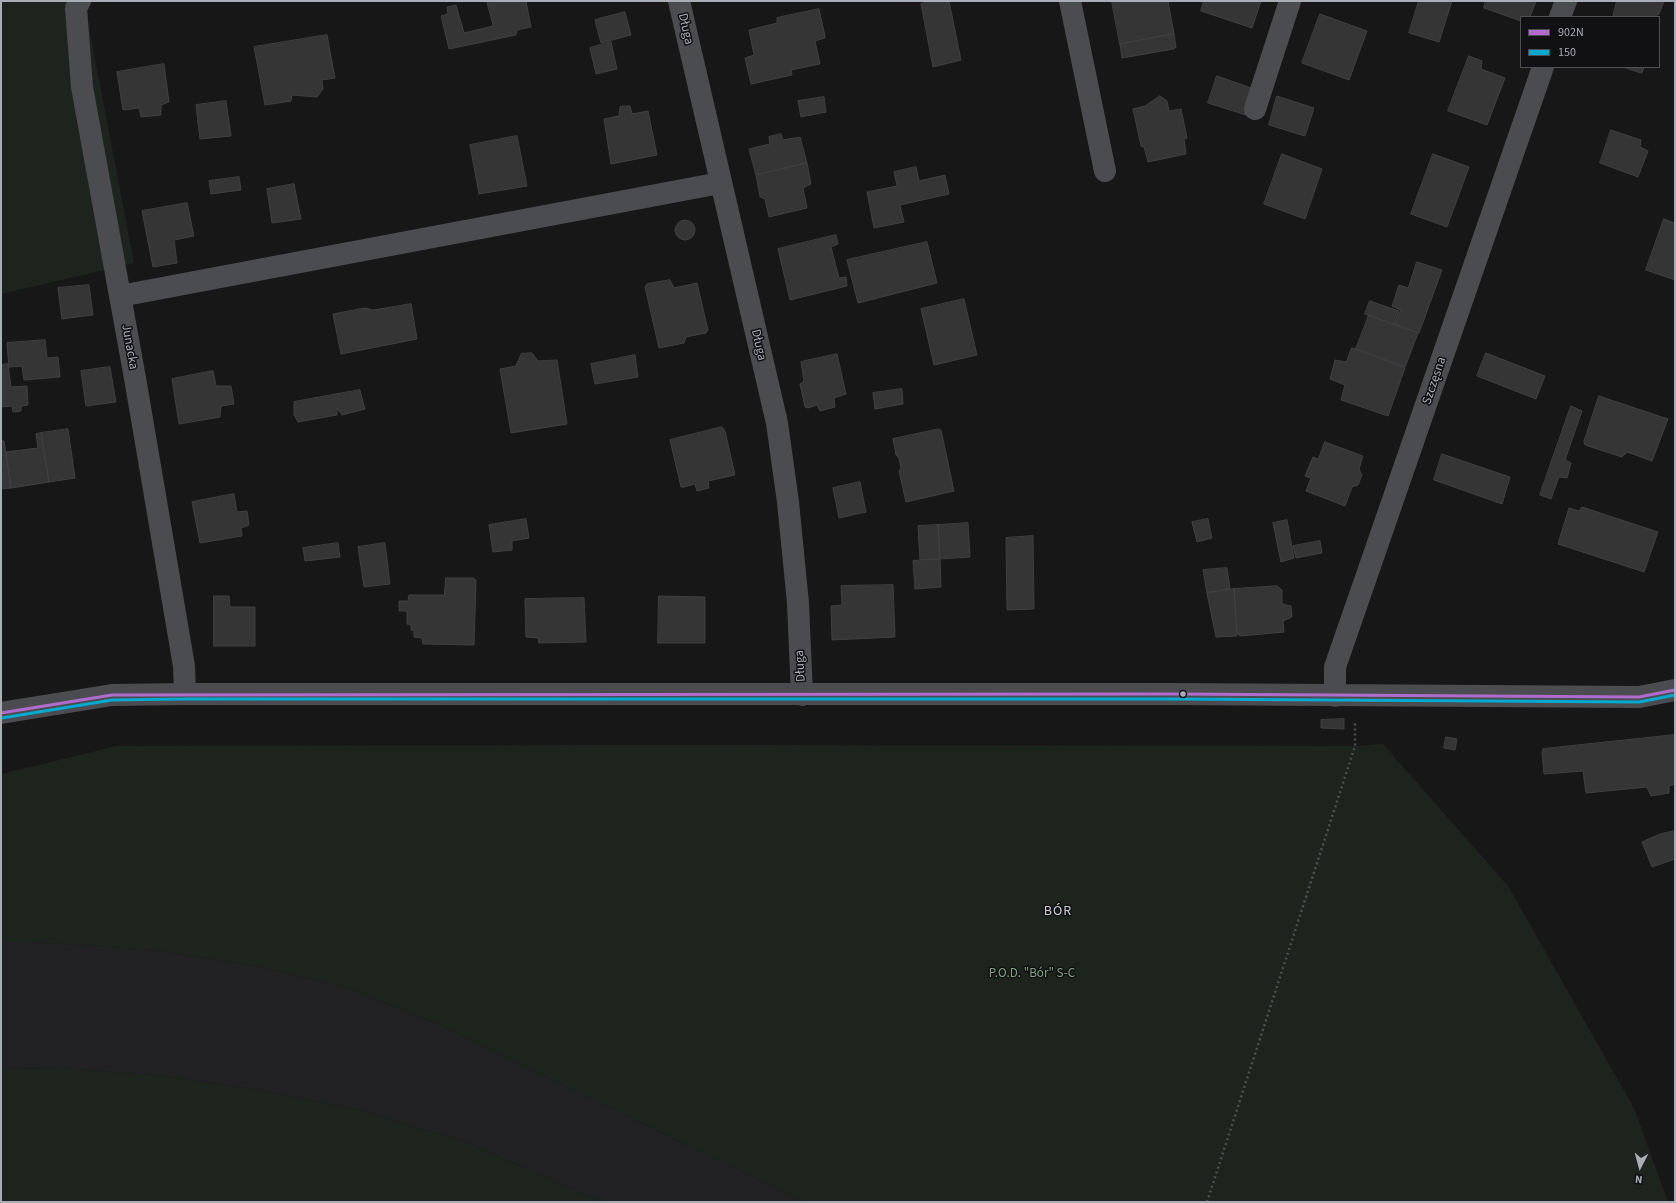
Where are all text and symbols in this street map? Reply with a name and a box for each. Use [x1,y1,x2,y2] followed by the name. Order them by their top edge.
[674,12,696,46] street label: Długa
[1520,16,1660,68] legend
[1558,24,1584,41] text: 902N
[1558,44,1576,61] text: 150
[117,323,141,371] street label: Junacka
[747,328,769,362] street label: Długa
[1420,355,1450,407] street label: Szczęsna
[792,650,810,682] street label: Długa
[1178,689,1188,699] unlabelled marker
[1044,904,1072,920] district label: BÓR
[989,966,1075,982] park label: P.O.D. "Bór" S-C
[1620,1147,1660,1187] north arrow
[1634,1172,1643,1187] text: N

